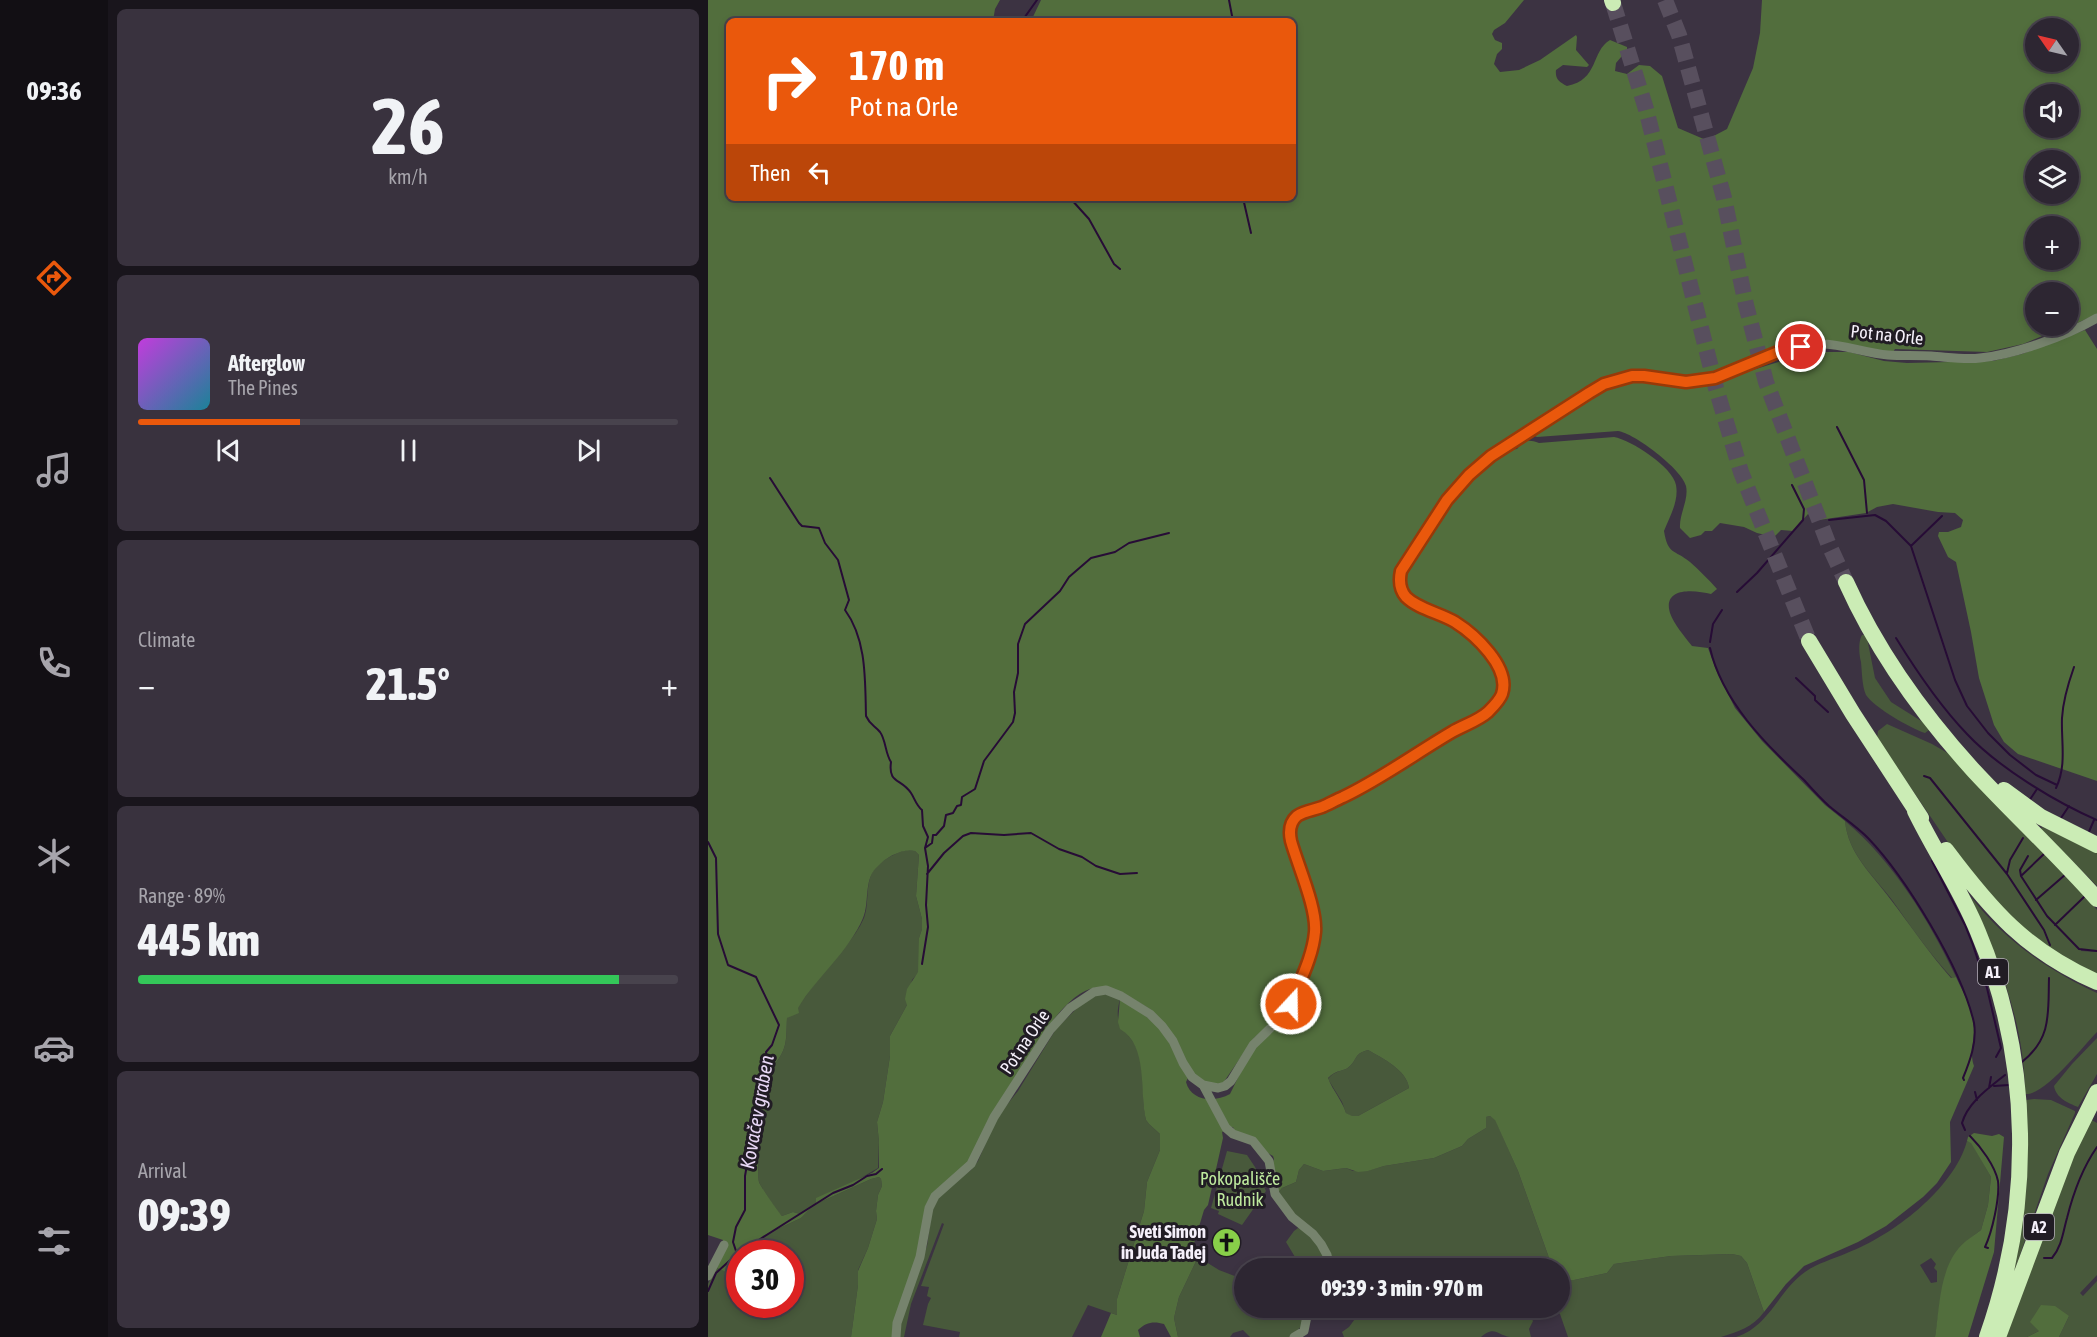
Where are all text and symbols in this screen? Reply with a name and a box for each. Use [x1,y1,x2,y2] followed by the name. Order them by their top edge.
[2025,18,2079,72] north arrow
[2025,18,2079,336] map controls
[849,41,944,89] text: 170 m
[750,42,828,120] icon: right
[26,75,82,106] text: 09:36
[371,81,445,171] text: 26
[2025,84,2079,138] button: sound
[849,91,958,122] text: Pot na Orle
[2025,150,2079,204] button: layers
[803,156,836,189] icon: left
[750,160,791,186] text: Then
[388,165,428,188] text: km/h
[2025,216,2079,270] button: +
[33,257,75,299] icon: directions
[2025,282,2079,336] button: −
[1850,320,1924,349] street label: Pot na Orle
[1775,321,1826,372] pin
[1784,330,1817,363] icon: arrive
[228,350,305,376] text: Afterglow
[228,376,298,399] text: The Pines
[212,434,245,467] icon: previous
[392,434,425,467] icon: pause
[572,434,605,467] icon: next
[33,449,75,491] icon: music
[138,628,195,651] text: Climate
[33,642,75,684] icon: phone
[366,658,450,710] text: 21.5°
[138,665,155,703] text: −
[661,665,678,703] text: +
[33,835,75,877] icon: climate
[138,884,225,907] text: Range · 89%
[138,914,260,966] text: 445 km
[1978,959,2008,985] road number: A1
[1259,972,1323,1036] position arrow
[995,1006,1054,1078] street label: Pot na Orle
[33,1027,75,1069] icon: car
[735,1053,778,1171] water label: Kovačev graben
[138,1159,187,1182] text: Arrival
[1200,1168,1280,1210] park label: Pokopališče Rudnik
[138,1189,231,1241] text: 09:39
[2024,1214,2054,1240] road number: A2
[33,1220,75,1262] icon: filters
[1121,1221,1206,1263] place label: Sveti Simon in Juda Tadej
[1211,1226,1243,1258] church icon: Sveti Simon in Juda Tadej
[726,1240,804,1318] speed limit sign: 30
[1321,1275,1483,1301] text: 09:39 · 3 min · 970 m

